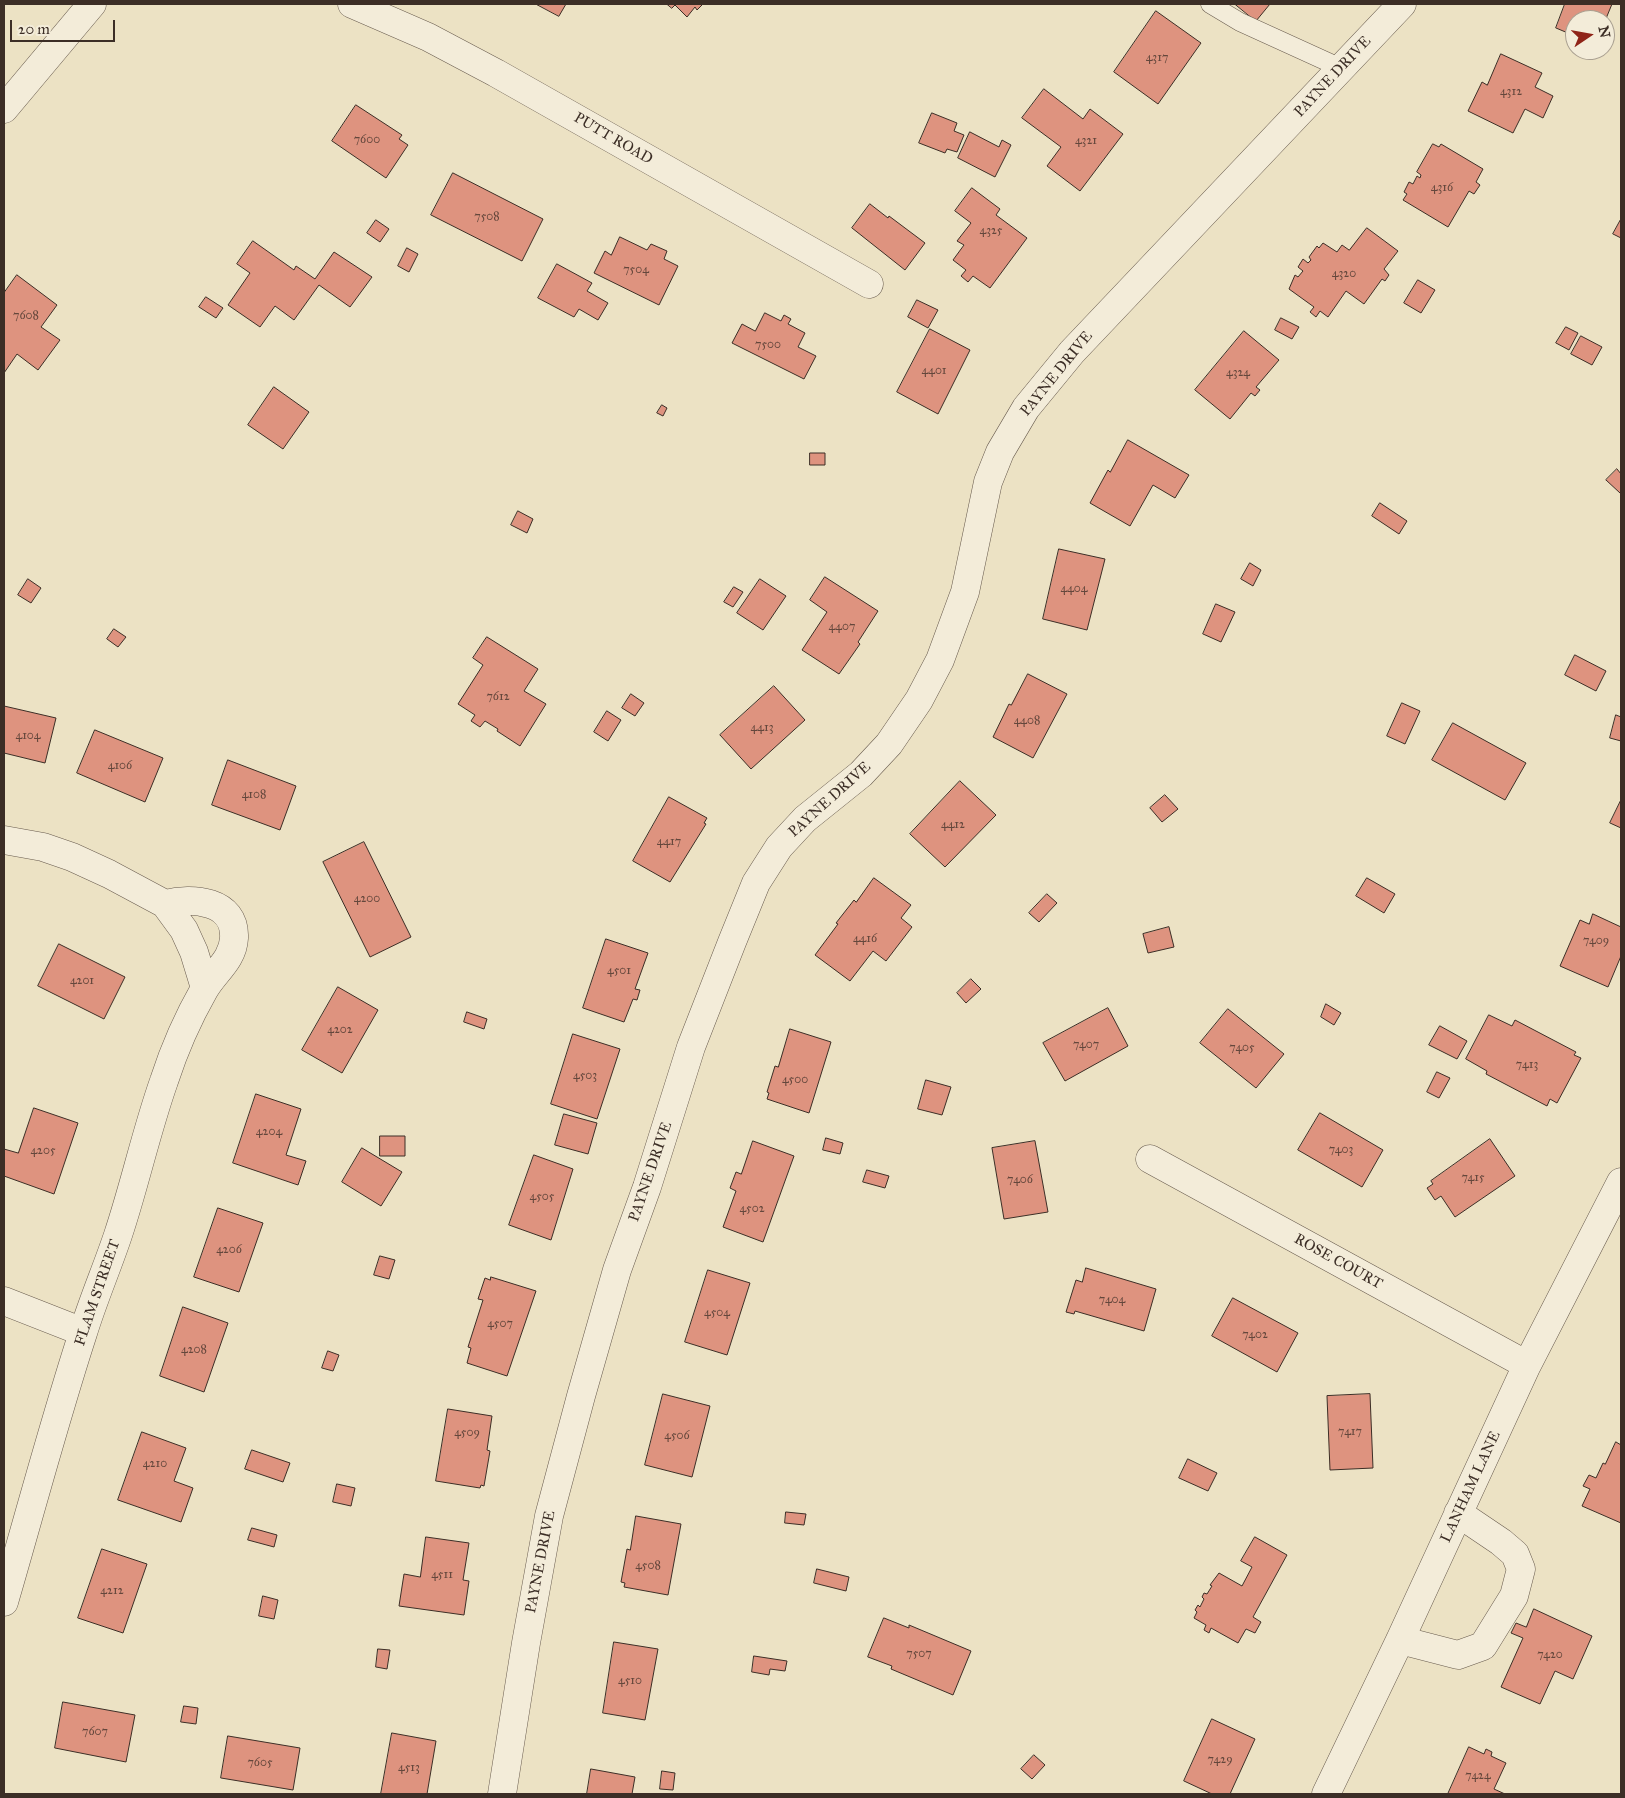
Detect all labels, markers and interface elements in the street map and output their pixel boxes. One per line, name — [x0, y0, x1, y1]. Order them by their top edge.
scale bar — [12, 10, 118, 42]
north arrow — [1565, 10, 1615, 60]
text: 20 m — [18, 20, 50, 38]
text: N — [1595, 24, 1614, 40]
street label: PAYNE DRIVE — [1291, 33, 1375, 121]
house number: 4317 — [1146, 51, 1168, 65]
house number: 4312 — [1500, 85, 1522, 99]
street label: PUTT ROAD — [570, 109, 656, 169]
house number: 7600 — [354, 133, 380, 147]
house number: 4321 — [1075, 134, 1097, 148]
house number: 4316 — [1431, 181, 1453, 195]
house number: 7508 — [474, 210, 500, 224]
house number: 4325 — [980, 224, 1002, 238]
house number: 7504 — [623, 263, 649, 277]
house number: 4320 — [1332, 267, 1356, 281]
house number: 7608 — [13, 309, 39, 323]
street label: PAYNE DRIVE — [1017, 328, 1097, 420]
house number: 7500 — [755, 338, 781, 352]
house number: 4401 — [922, 364, 946, 378]
house number: 4324 — [1226, 366, 1250, 380]
house number: 4404 — [1060, 582, 1088, 596]
house number: 4407 — [829, 620, 855, 634]
house number: 7612 — [486, 690, 510, 704]
house number: 4408 — [1014, 714, 1040, 728]
house number: 4413 — [751, 721, 773, 735]
house number: 4104 — [15, 729, 41, 743]
street label: PAYNE DRIVE — [785, 758, 875, 842]
house number: 4106 — [108, 759, 132, 773]
house number: 4108 — [242, 788, 266, 802]
house number: 4412 — [941, 818, 965, 832]
house number: 4417 — [657, 835, 681, 849]
house number: 4200 — [354, 892, 380, 906]
house number: 4416 — [853, 932, 877, 946]
house number: 7409 — [1583, 934, 1609, 948]
house number: 4501 — [607, 964, 631, 978]
house number: 4201 — [70, 974, 94, 988]
house number: 4202 — [327, 1023, 353, 1037]
house number: 7407 — [1073, 1038, 1099, 1052]
house number: 7405 — [1229, 1041, 1255, 1055]
house number: 7413 — [1516, 1058, 1538, 1072]
house number: 4503 — [573, 1069, 597, 1083]
house number: 4500 — [782, 1073, 808, 1087]
street label: PAYNE DRIVE — [626, 1120, 676, 1224]
house number: 4204 — [256, 1125, 282, 1139]
house number: 7403 — [1329, 1143, 1353, 1157]
house number: 4205 — [30, 1144, 56, 1158]
house number: 7415 — [1461, 1171, 1485, 1185]
house number: 7406 — [1007, 1173, 1033, 1187]
house number: 4505 — [530, 1190, 554, 1204]
house number: 4502 — [739, 1202, 765, 1216]
street label: ROSE COURT — [1291, 1230, 1385, 1294]
street label: FLAM STREET — [71, 1237, 125, 1349]
house number: 4206 — [216, 1243, 242, 1257]
house number: 7404 — [1099, 1293, 1125, 1307]
house number: 4504 — [704, 1306, 730, 1320]
house number: 4507 — [487, 1317, 513, 1331]
house number: 7402 — [1242, 1328, 1268, 1342]
house number: 4208 — [181, 1343, 207, 1357]
house number: 7417 — [1338, 1425, 1362, 1439]
house number: 4509 — [454, 1426, 480, 1440]
street label: LANHAM LANE — [1437, 1428, 1505, 1546]
house number: 4506 — [664, 1429, 690, 1443]
house number: 4210 — [143, 1457, 167, 1471]
street label: PAYNE DRIVE — [522, 1509, 560, 1615]
house number: 4508 — [635, 1559, 661, 1573]
house number: 4511 — [431, 1568, 453, 1582]
house number: 4212 — [100, 1584, 124, 1598]
house number: 7507 — [906, 1647, 932, 1661]
house number: 7420 — [1537, 1648, 1563, 1662]
house number: 4510 — [618, 1674, 642, 1688]
house number: 7607 — [82, 1725, 108, 1739]
house number: 7429 — [1207, 1753, 1233, 1767]
house number: 7605 — [247, 1756, 273, 1770]
house number: 4513 — [398, 1761, 420, 1775]
house number: 7424 — [1465, 1769, 1491, 1783]

